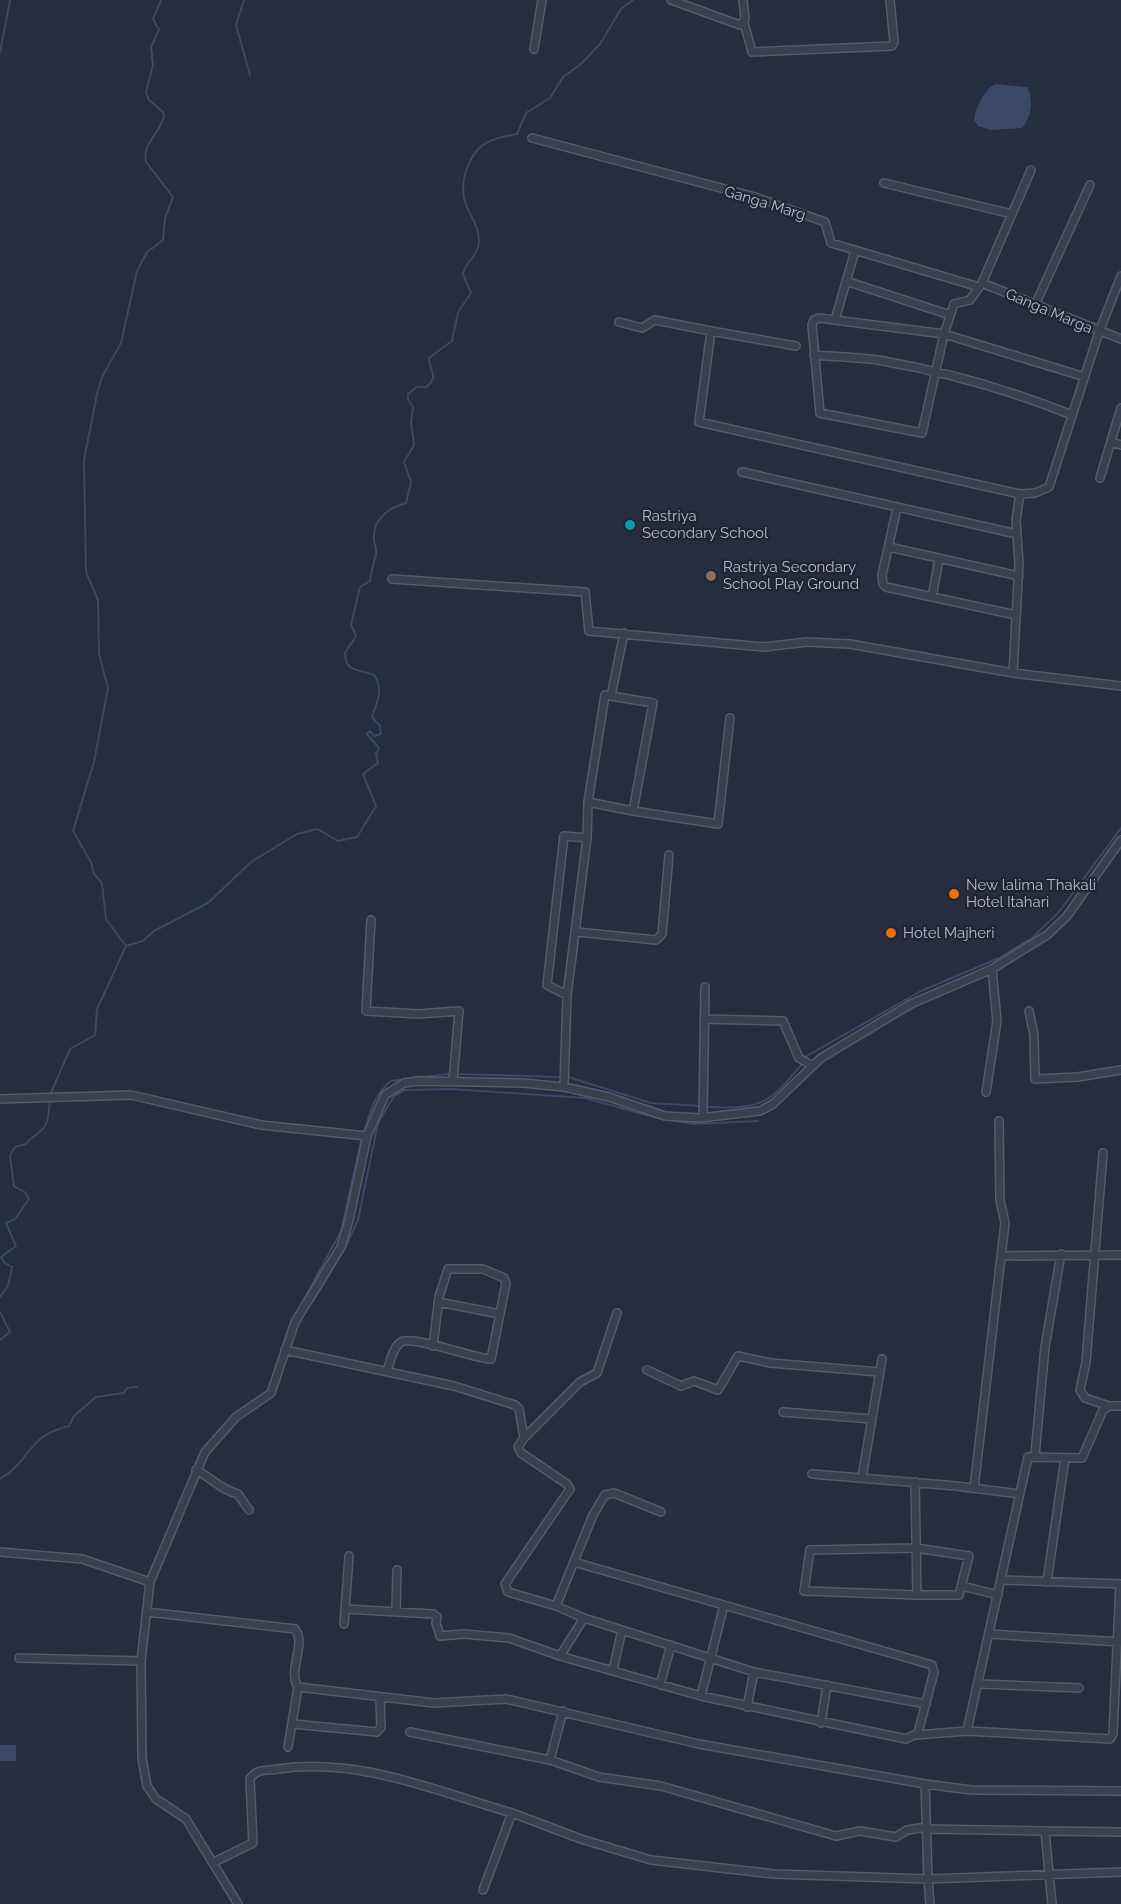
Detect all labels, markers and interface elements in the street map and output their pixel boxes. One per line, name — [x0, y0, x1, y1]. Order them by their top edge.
street label: Ganga Marg — [722, 182, 808, 224]
street label: Ganga Marga — [1003, 285, 1095, 337]
place label: Rastriya Secondary School — [642, 507, 769, 542]
marker: Rastriya Secondary School — [623, 518, 637, 532]
place label: Rastriya Secondary School Play Ground — [723, 558, 859, 593]
marker: Rastriya Secondary School Play Ground — [704, 569, 718, 583]
place label: New lalima Thakali Hotel Itahari — [966, 876, 1096, 911]
marker: New lalima Thakali Hotel Itahari — [947, 887, 961, 901]
place label: Hotel Majheri — [903, 924, 995, 942]
marker: Hotel Majheri — [884, 926, 898, 940]

